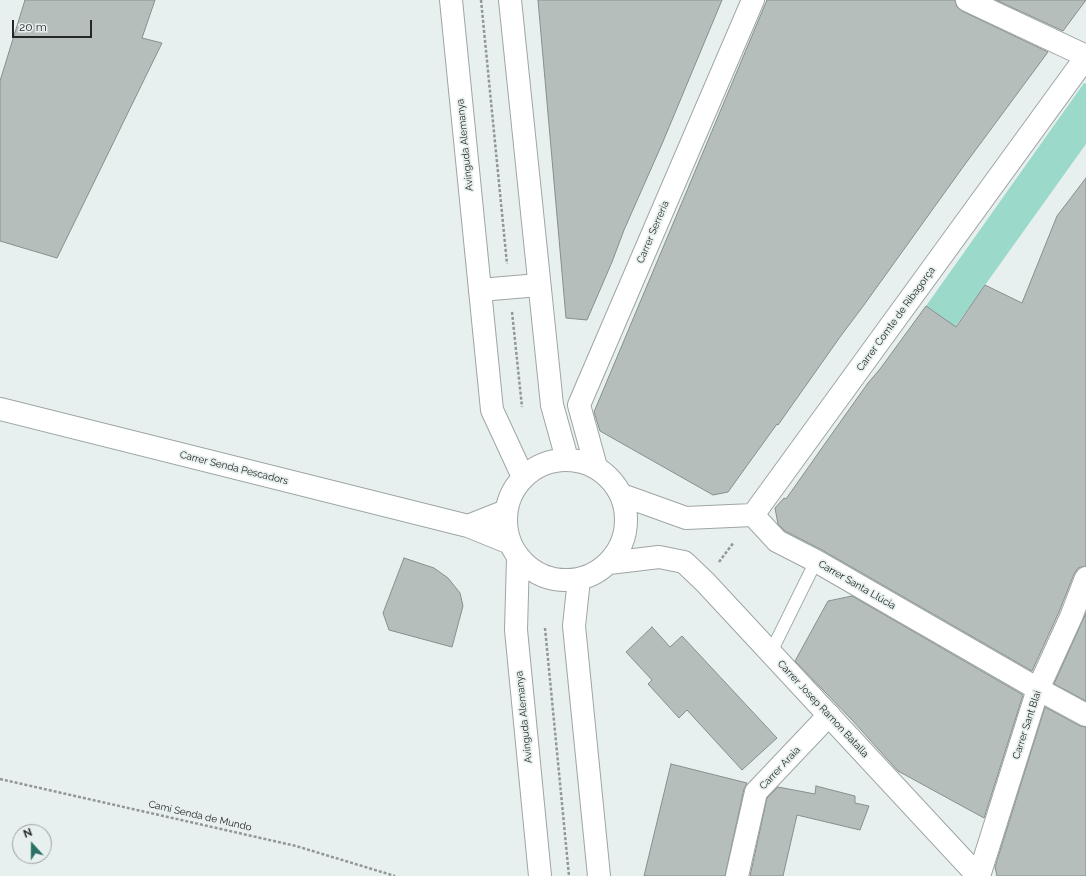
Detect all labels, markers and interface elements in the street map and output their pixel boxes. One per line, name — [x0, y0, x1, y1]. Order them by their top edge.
scale bar — [14, 12, 94, 38]
text: 20 m — [19, 20, 47, 34]
street label: Avinguda Alemanya — [454, 98, 476, 192]
street label: Carrer Serreria — [634, 199, 672, 265]
street label: Carrer Comte de Ribagorça — [854, 264, 938, 374]
street label: Carrer Senda Pescadors — [179, 449, 289, 487]
street label: Carrer Santa Llúcia — [816, 558, 898, 612]
street label: Carrer Josep Ramon Batalla — [775, 658, 871, 760]
street label: Avinguda Alemanya — [513, 670, 535, 764]
street label: Carrer Sant Blai — [1010, 689, 1044, 761]
street label: Carrer Araia — [757, 744, 803, 792]
street label: Camí Senda de Mundo — [147, 798, 253, 834]
north arrow — [12, 824, 52, 864]
text: N — [22, 826, 34, 841]

